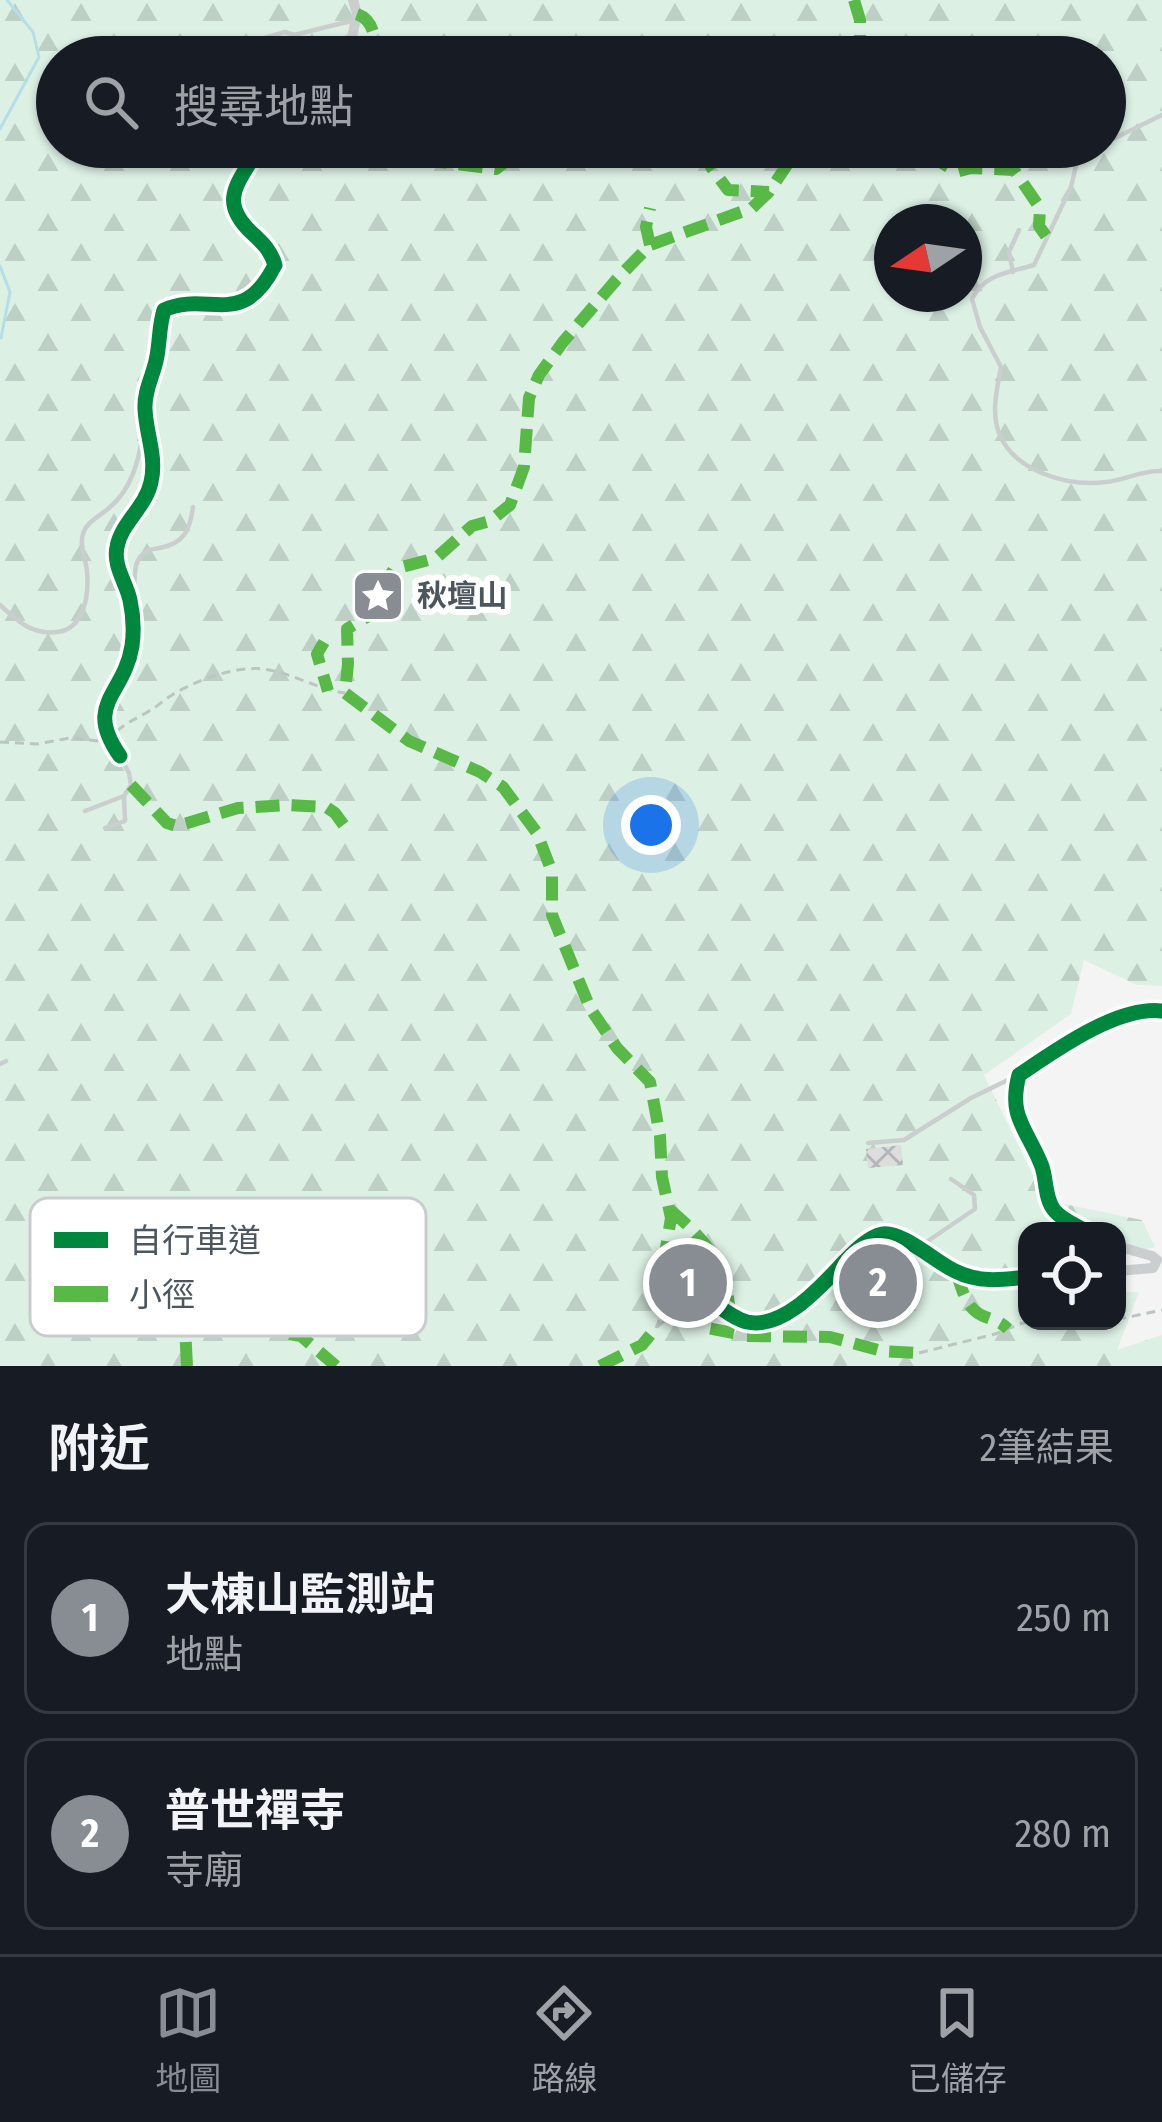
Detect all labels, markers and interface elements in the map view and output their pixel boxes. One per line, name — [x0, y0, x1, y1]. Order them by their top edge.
search box — [36, 36, 1126, 168]
icon: search — [78, 69, 144, 135]
text: 搜尋地點 — [174, 80, 354, 134]
north arrow — [874, 204, 982, 312]
place icon: 秋壇山 — [350, 568, 406, 624]
place label: 秋壇山 — [417, 578, 507, 614]
your location — [621, 795, 681, 855]
legend — [30, 1198, 426, 1336]
text: 自行車道 — [129, 1221, 261, 1261]
map controls — [1018, 1222, 1126, 1330]
button: locate — [1018, 1222, 1126, 1330]
pin: 1 — [649, 1238, 727, 1328]
pin: 2 — [839, 1238, 917, 1328]
text: 小徑 — [129, 1275, 195, 1315]
text: 附近 — [48, 1418, 150, 1480]
text: 2筆結果 — [980, 1425, 1114, 1471]
text: 大棟山監測站 — [165, 1568, 435, 1622]
text: 1 — [82, 1595, 98, 1641]
text: 250 m — [1016, 1595, 1111, 1641]
text: 地點 — [165, 1632, 243, 1678]
text: 普世禪寺 — [165, 1784, 345, 1838]
text: 2 — [81, 1811, 99, 1857]
text: 280 m — [1015, 1811, 1111, 1857]
text: 寺廟 — [165, 1848, 243, 1894]
tab: 地圖 — [155, 1980, 221, 2100]
tab: 路線 — [531, 1980, 597, 2100]
tab: 已儲存 — [908, 1980, 1007, 2100]

